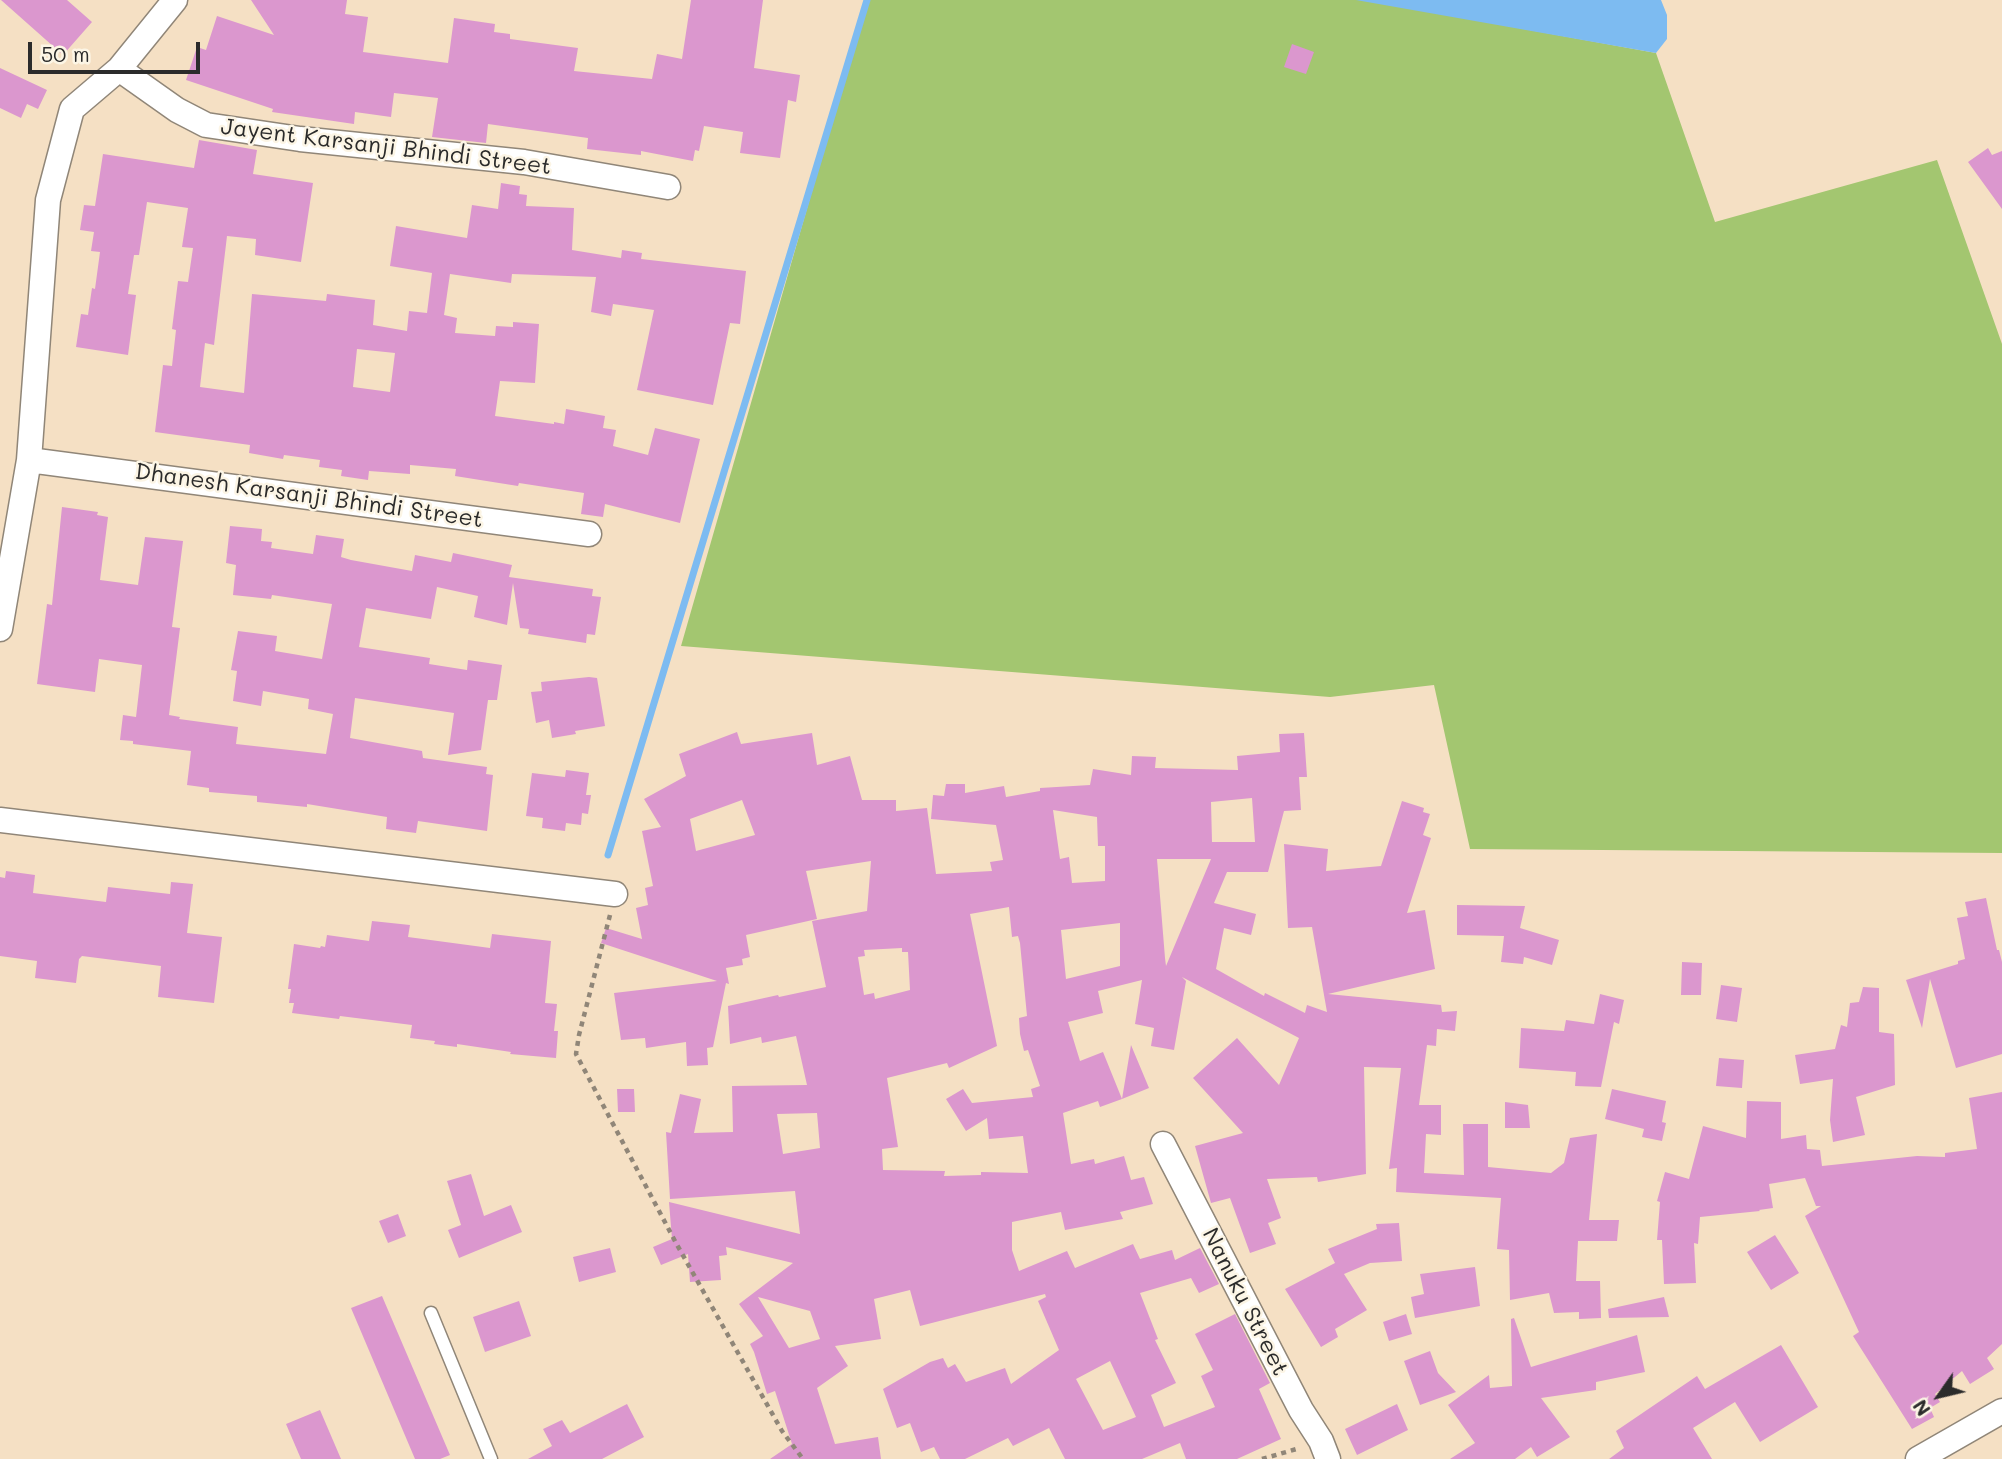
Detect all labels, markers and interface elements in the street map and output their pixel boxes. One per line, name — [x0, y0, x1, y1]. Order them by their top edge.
scale bar — [32, 28, 203, 72]
text: 50 m — [41, 40, 90, 67]
street label: Jayent Karsanji Bhindi Street — [219, 113, 553, 181]
street label: Dhanesh Karsanji Bhindi Street — [133, 458, 485, 534]
street label: Nanuku Street — [1196, 1224, 1294, 1380]
north arrow — [1904, 1361, 1974, 1431]
text: N — [1907, 1395, 1936, 1421]

